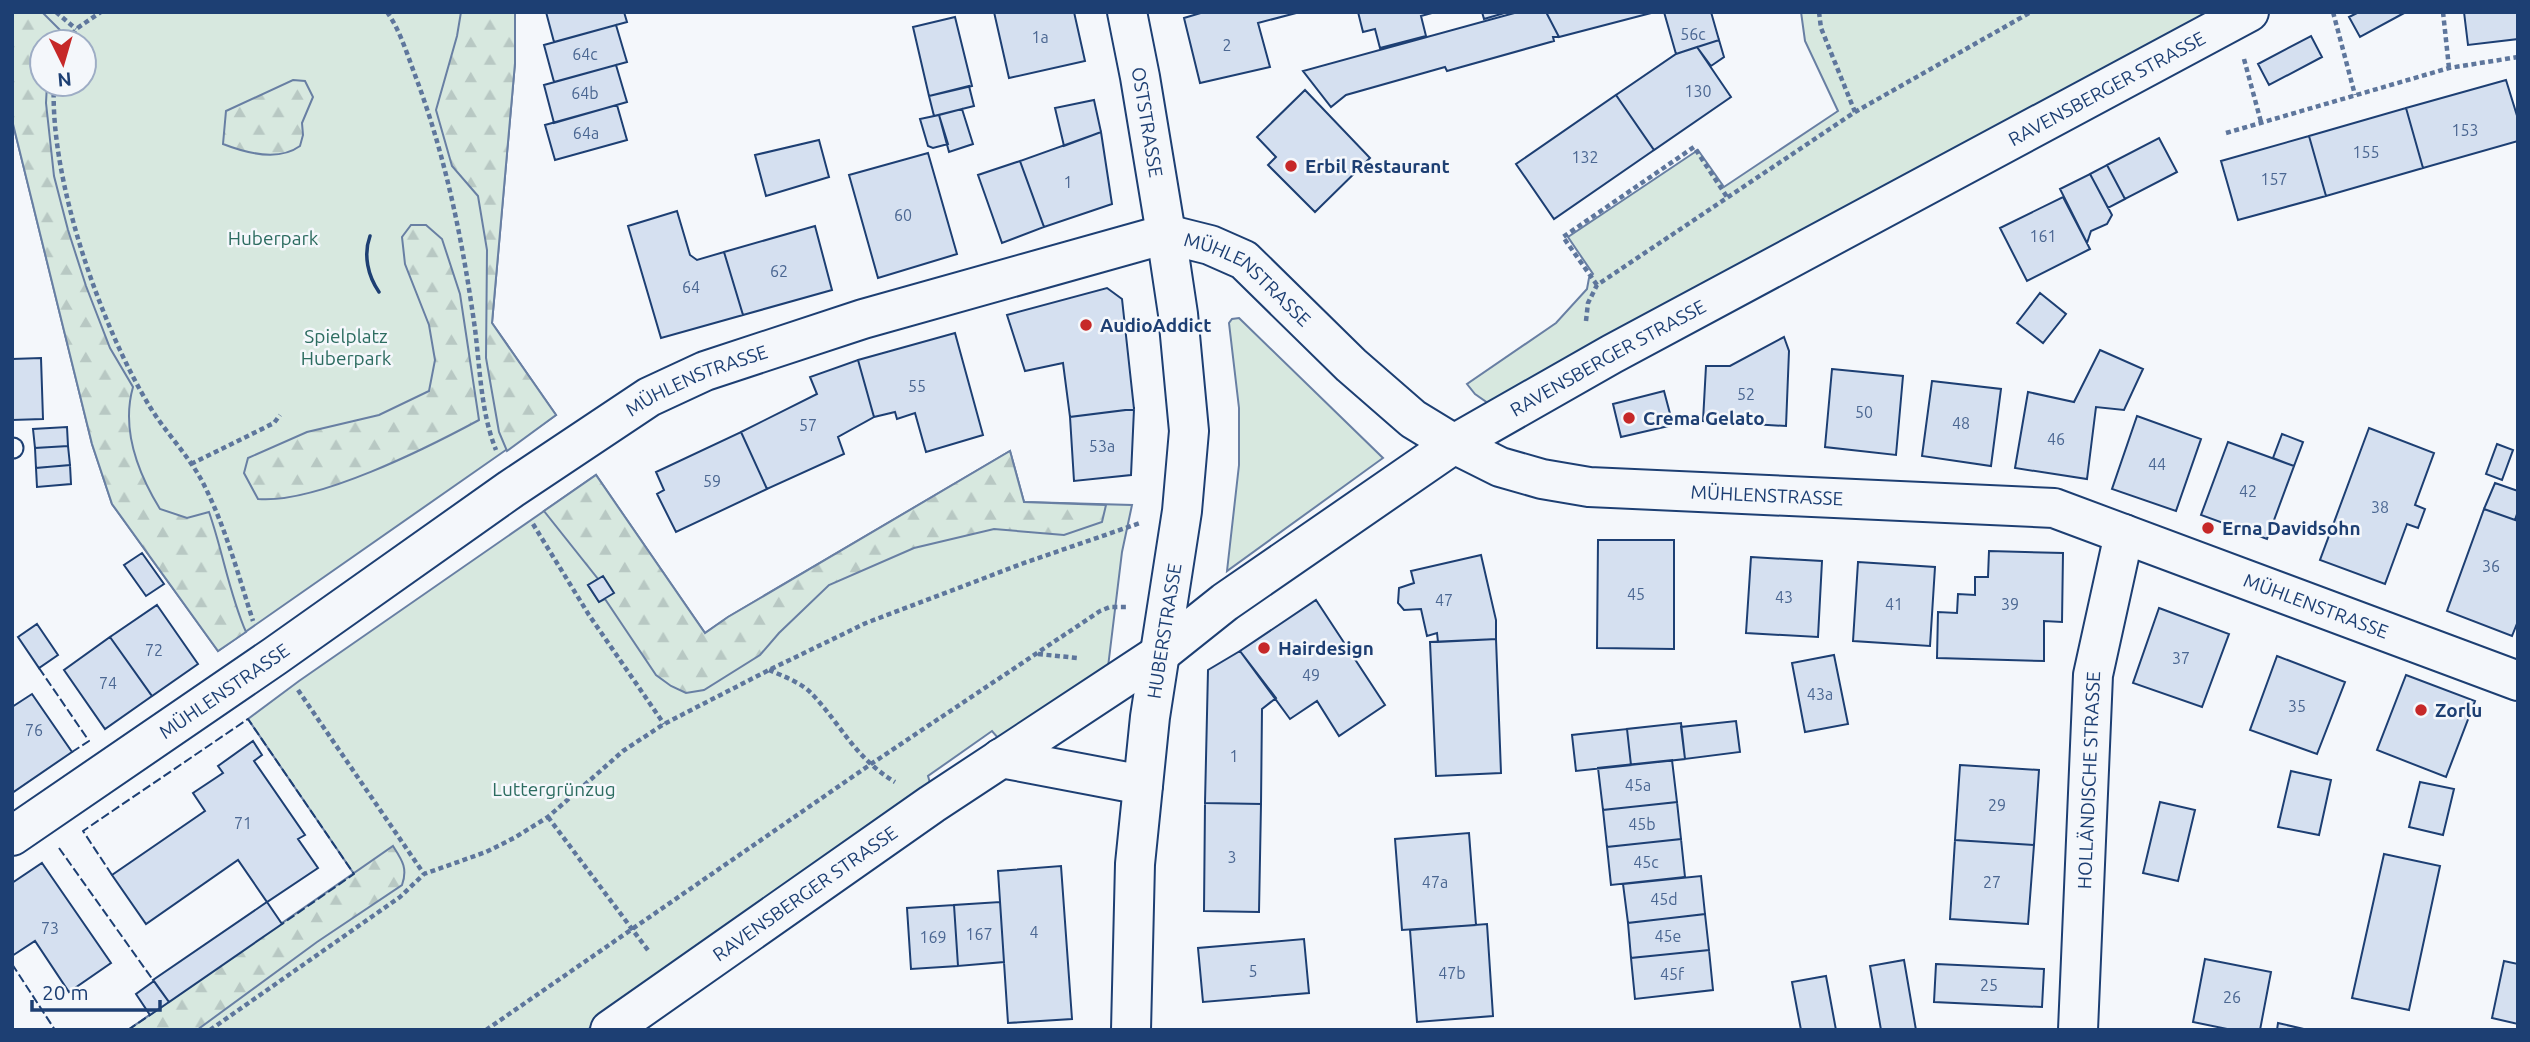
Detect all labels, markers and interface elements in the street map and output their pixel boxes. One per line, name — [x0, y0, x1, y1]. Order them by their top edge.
house number: 56c — [1680, 25, 1706, 43]
street label: RAVENSBERGER STRASSE — [2004, 27, 2209, 150]
north arrow — [28, 28, 98, 98]
house number: 1a — [1031, 28, 1049, 46]
house number: 2 — [1222, 36, 1232, 54]
house number: 64c — [572, 45, 598, 63]
street label: OSTSTRASSE — [1127, 65, 1167, 179]
text: N — [56, 68, 73, 92]
house number: 130 — [1684, 82, 1712, 100]
house number: 64b — [571, 84, 599, 102]
house number: 153 — [2451, 121, 2479, 139]
house number: 64a — [573, 124, 599, 142]
house number: 155 — [2352, 143, 2380, 161]
house number: 132 — [1571, 148, 1599, 166]
place label: Erbil Restaurant — [1305, 155, 1450, 177]
marker: Erbil Restaurant — [1283, 158, 1299, 174]
house number: 157 — [2260, 170, 2288, 188]
house number: 1 — [1063, 173, 1073, 191]
house number: 60 — [894, 206, 912, 224]
park label: Huberpark — [228, 227, 319, 249]
house number: 161 — [2029, 227, 2057, 245]
street label: MÜHLENSTRASSE — [1182, 228, 1316, 331]
house number: 62 — [770, 262, 788, 280]
house number: 64 — [682, 278, 700, 296]
street label: RAVENSBERGER STRASSE — [1506, 295, 1709, 421]
place label: AudioAddict — [1100, 314, 1211, 336]
marker: AudioAddict — [1078, 317, 1094, 333]
park label: Spielplatz Huberpark — [301, 325, 392, 369]
street label: MÜHLENSTRASSE — [621, 340, 770, 421]
house number: 55 — [908, 377, 926, 395]
house number: 52 — [1737, 385, 1755, 403]
house number: 50 — [1855, 403, 1873, 421]
place label: Crema Gelato — [1643, 407, 1765, 429]
marker: Crema Gelato — [1621, 410, 1637, 426]
house number: 48 — [1952, 414, 1970, 432]
house number: 57 — [799, 416, 817, 434]
house number: 46 — [2047, 430, 2065, 448]
house number: 53a — [1089, 437, 1115, 455]
house number: 44 — [2148, 455, 2166, 473]
house number: 59 — [703, 472, 721, 490]
street label: MÜHLENSTRASSE — [1690, 481, 1844, 509]
house number: 42 — [2239, 482, 2257, 500]
house number: 38 — [2371, 498, 2389, 516]
place label: Erna Davidsohn — [2222, 517, 2361, 539]
marker: Erna Davidsohn — [2200, 520, 2216, 536]
house number: 36 — [2482, 557, 2500, 575]
street label: HUBERSTRASSE — [1142, 562, 1186, 700]
street label: MÜHLENSTRASSE — [2241, 569, 2391, 643]
house number: 45 — [1627, 585, 1645, 603]
house number: 43 — [1775, 588, 1793, 606]
house number: 47 — [1435, 591, 1453, 609]
house number: 41 — [1885, 595, 1903, 613]
house number: 39 — [2001, 595, 2019, 613]
place label: Hairdesign — [1278, 637, 1374, 659]
street label: MÜHLENSTRASSE — [155, 639, 293, 743]
marker: Hairdesign — [1256, 640, 1272, 656]
house number: 72 — [145, 641, 163, 659]
house number: 37 — [2172, 649, 2190, 667]
house number: 49 — [1302, 666, 1320, 684]
street label: HOLLÄNDISCHE STRASSE — [2073, 671, 2104, 890]
house number: 74 — [99, 674, 117, 692]
house number: 43a — [1807, 685, 1833, 703]
house number: 35 — [2288, 697, 2306, 715]
place label: Zorlu — [2435, 699, 2482, 721]
marker: Zorlu — [2413, 702, 2429, 718]
house number: 76 — [25, 721, 43, 739]
house number: 1 — [1229, 747, 1239, 765]
house number: 45a — [1625, 776, 1651, 794]
park label: Luttergrünzug — [492, 778, 616, 800]
house number: 29 — [1988, 796, 2006, 814]
house number: 71 — [234, 814, 252, 832]
house number: 45b — [1628, 815, 1656, 833]
street label: RAVENSBERGER STRASSE — [708, 821, 901, 966]
house number: 3 — [1227, 848, 1237, 866]
house number: 45c — [1633, 853, 1659, 871]
house number: 47a — [1422, 873, 1448, 891]
house number: 27 — [1983, 873, 2001, 891]
house number: 45d — [1650, 890, 1678, 908]
house number: 73 — [41, 919, 59, 937]
house number: 4 — [1029, 923, 1039, 941]
house number: 167 — [965, 925, 993, 943]
house number: 45e — [1655, 927, 1681, 945]
house number: 169 — [919, 928, 947, 946]
house number: 5 — [1248, 962, 1258, 980]
house number: 47b — [1438, 964, 1466, 982]
house number: 45f — [1660, 965, 1685, 983]
scale bar — [32, 968, 159, 1012]
house number: 25 — [1980, 976, 1998, 994]
text: 20 m — [42, 980, 89, 1004]
house number: 26 — [2223, 988, 2241, 1006]

